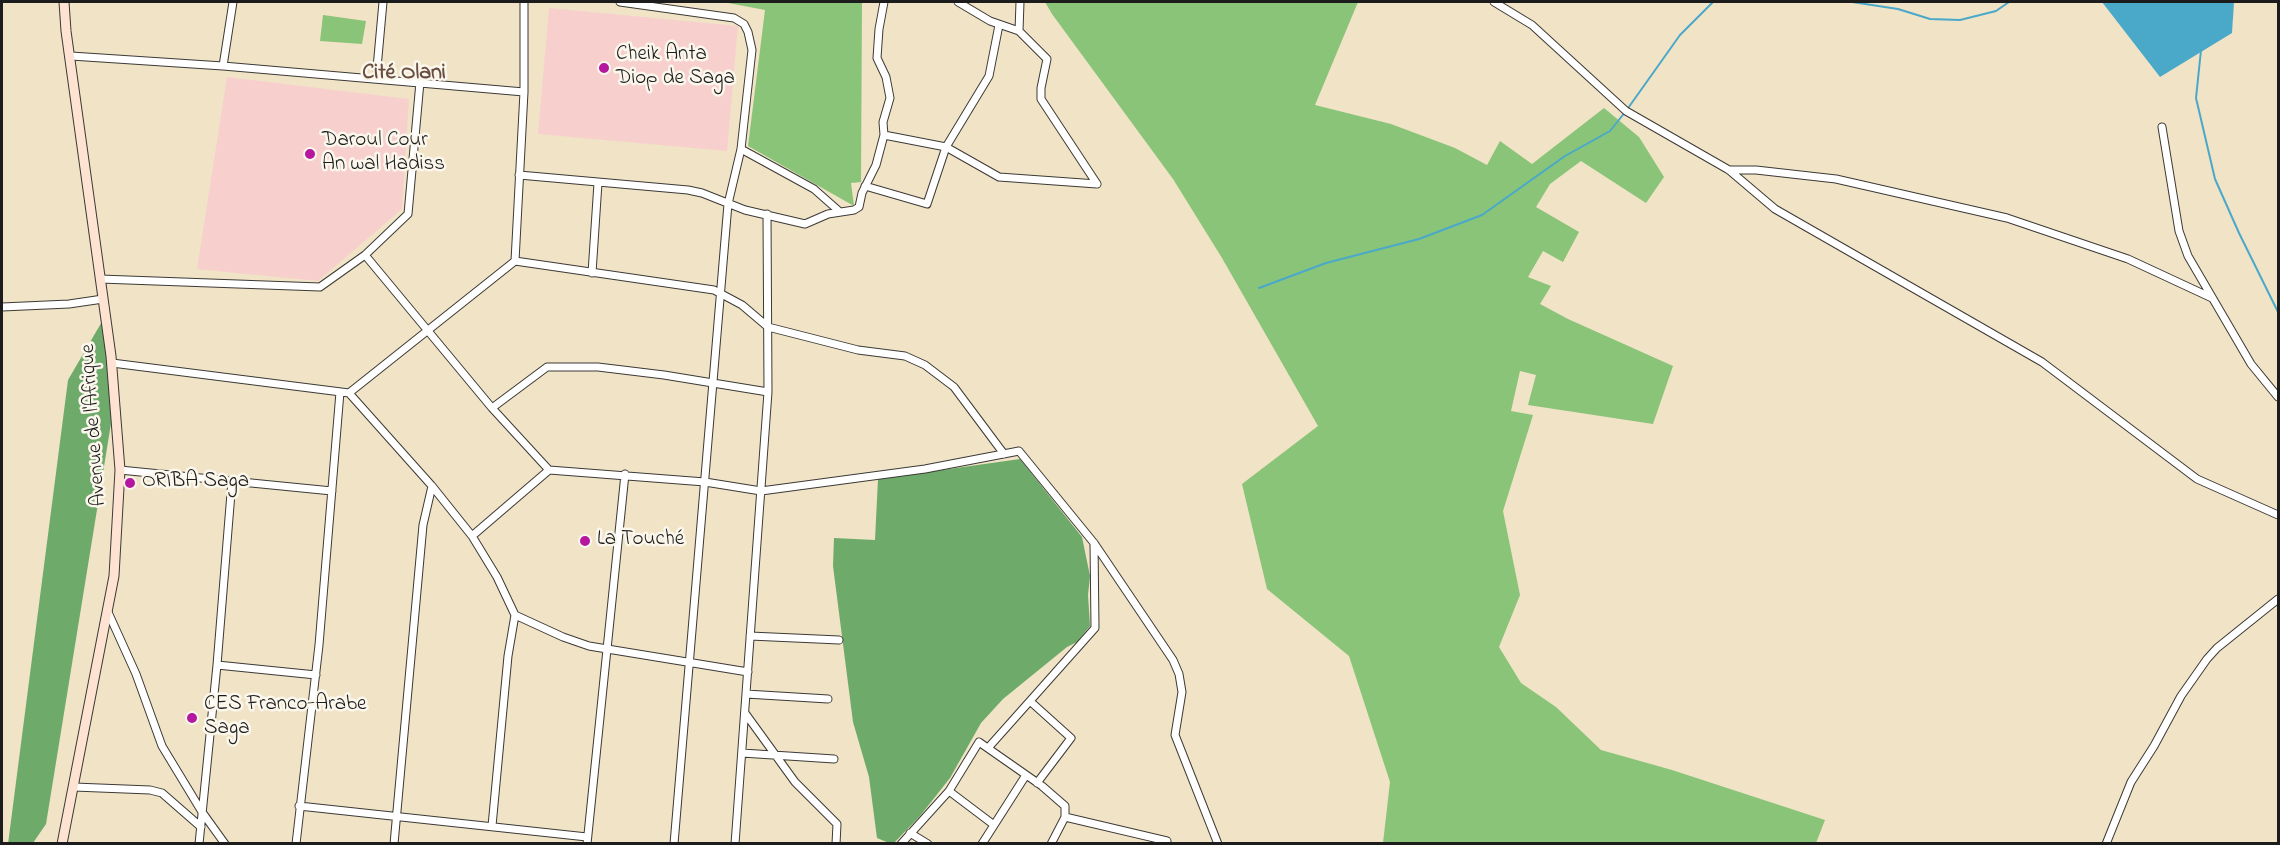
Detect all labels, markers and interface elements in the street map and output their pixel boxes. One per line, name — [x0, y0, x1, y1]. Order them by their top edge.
place label: Cheik Anta Diop de Saga — [616, 43, 735, 93]
district label: Cité Olani — [362, 61, 446, 87]
marker: Cheik Anta Diop de Saga — [597, 61, 611, 75]
place label: Daroul Cour An wal Hadiss — [322, 129, 445, 179]
marker: Daroul Cour An wal Hadiss — [303, 147, 317, 161]
street label: Avenue de l'Afrique — [77, 343, 113, 507]
place label: ORIBA Saga — [142, 470, 249, 496]
marker: ORIBA Saga — [123, 476, 137, 490]
place label: La Touché — [597, 528, 684, 554]
marker: La Touché — [578, 534, 592, 548]
place label: CES Franco-Arabe Saga — [204, 693, 367, 743]
marker: CES Franco-Arabe Saga — [185, 711, 199, 725]

